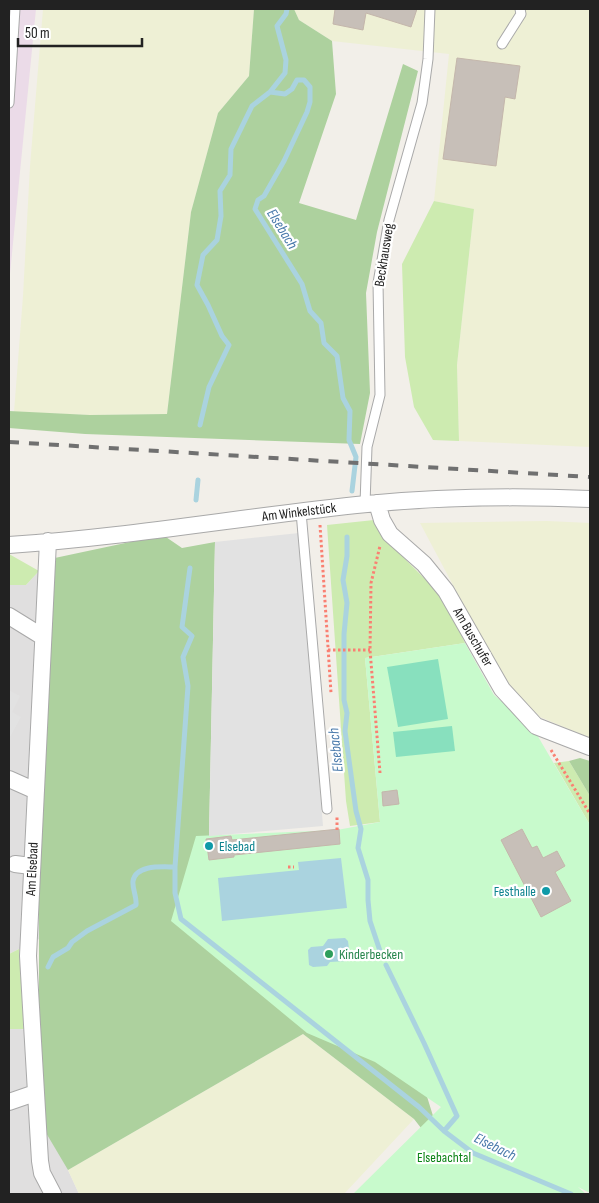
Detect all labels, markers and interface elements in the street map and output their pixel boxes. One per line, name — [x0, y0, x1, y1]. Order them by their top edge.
scale bar — [18, 15, 141, 47]
text: 50 m — [25, 24, 50, 43]
water label: Elsebach — [262, 205, 302, 253]
street label: Beckhausweg — [371, 222, 397, 288]
street label: Am Winkelstück — [260, 499, 338, 525]
street label: Am Buschufer — [449, 604, 497, 670]
water label: Elsebach — [324, 727, 348, 773]
place label: Elsebad — [219, 838, 255, 855]
marker: Elsebad — [203, 840, 215, 852]
street label: Am Elsebad — [22, 842, 42, 897]
place label: Festhalle — [494, 883, 536, 900]
marker: Festhalle — [540, 885, 552, 897]
place label: Kinderbecken — [339, 946, 403, 963]
marker: Kinderbecken — [323, 948, 335, 960]
water label: Elsebach — [471, 1129, 519, 1165]
park label: Elsebachtal — [417, 1149, 471, 1166]

